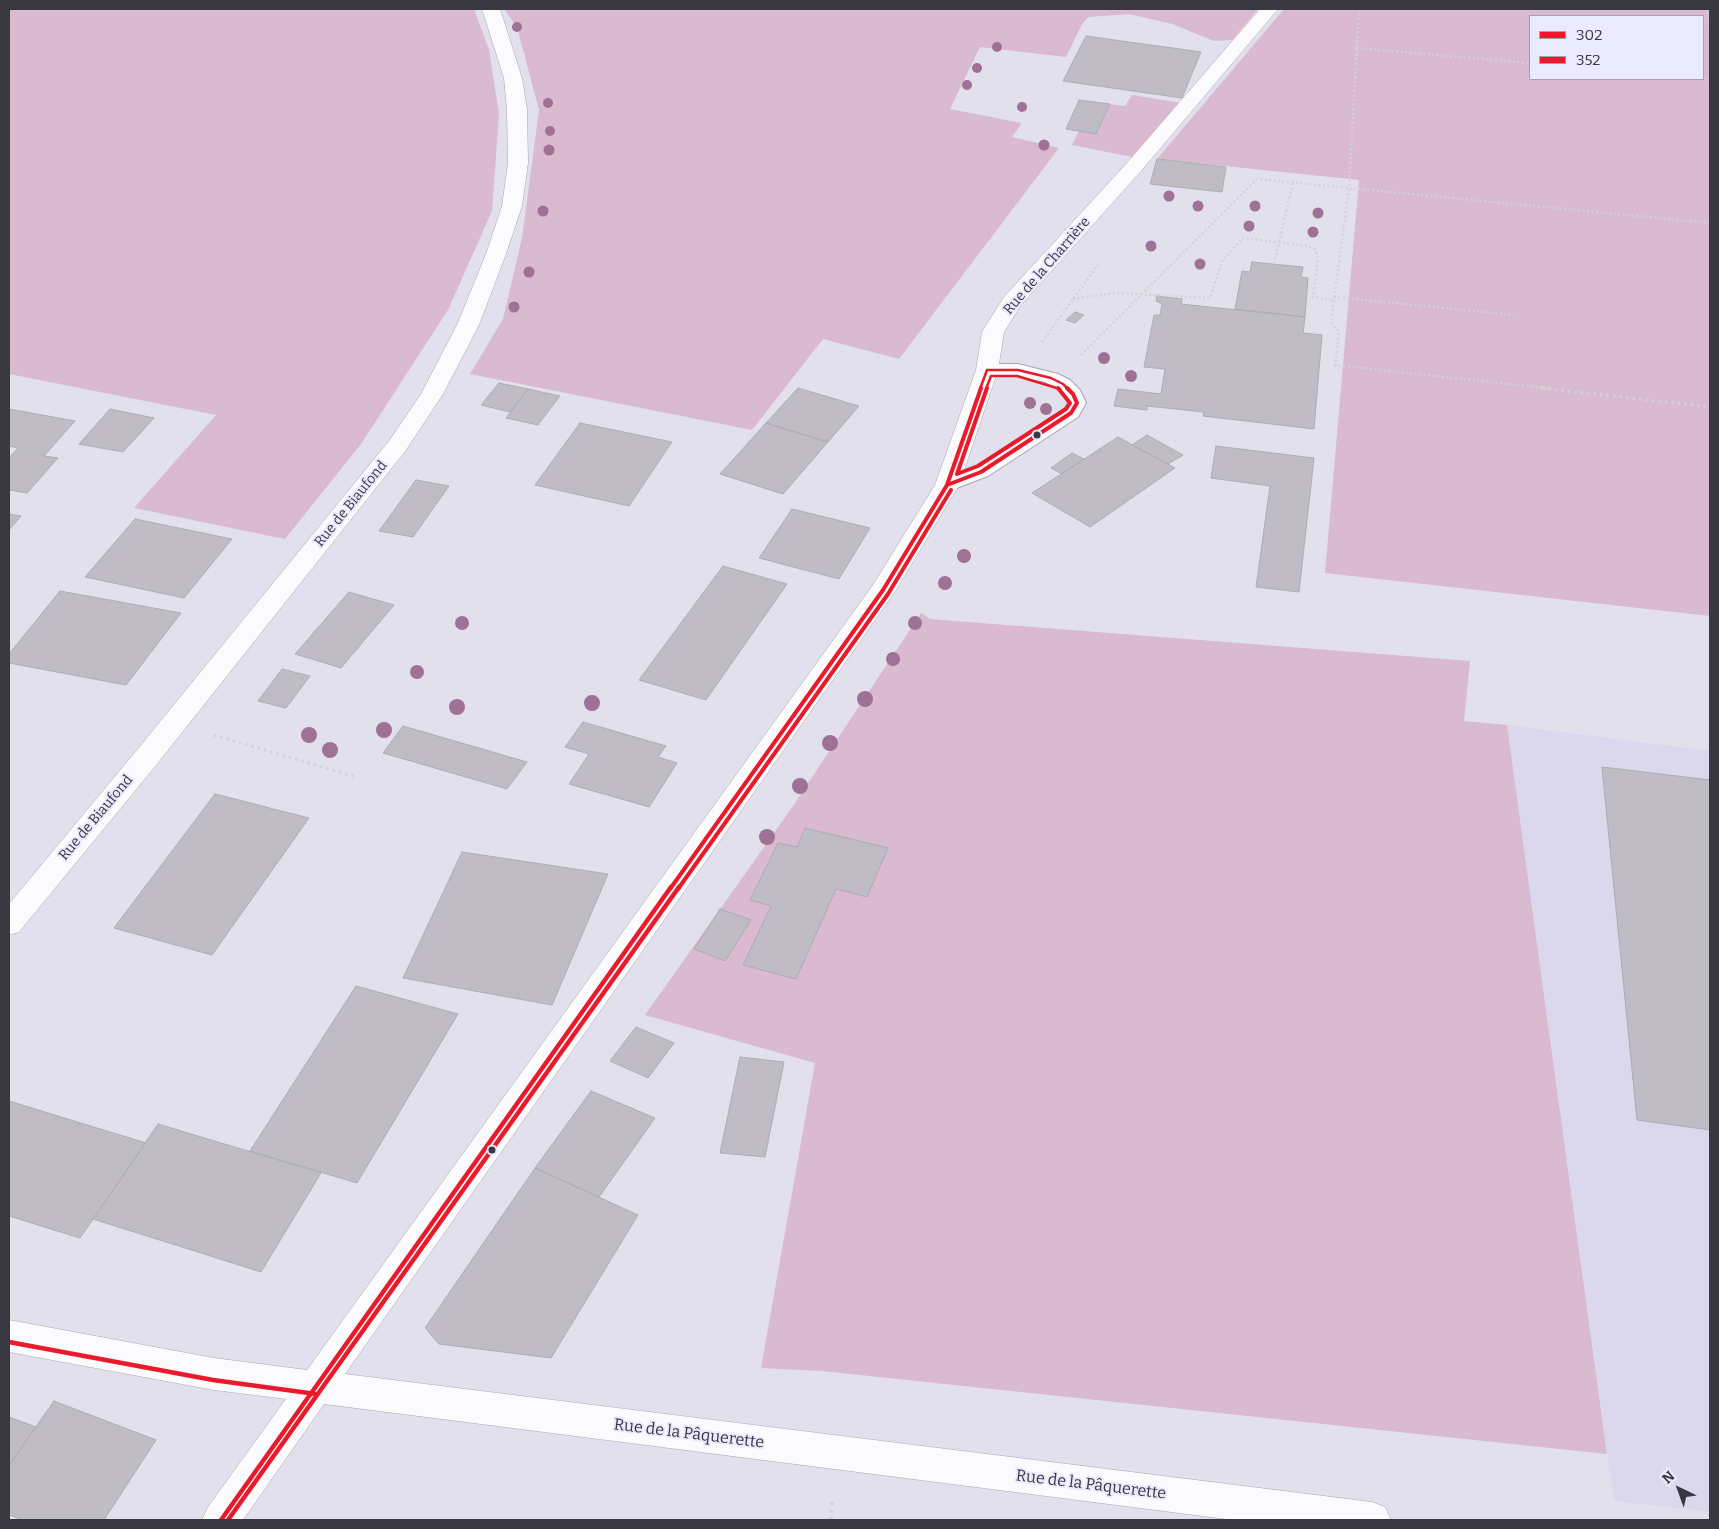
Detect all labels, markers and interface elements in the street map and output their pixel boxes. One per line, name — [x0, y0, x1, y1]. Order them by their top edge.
legend — [1529, 15, 1704, 80]
text: 302 — [1576, 26, 1602, 44]
text: 352 — [1576, 51, 1600, 69]
street label: Rue de la Charrière — [1000, 214, 1094, 318]
unlabelled marker — [1032, 430, 1042, 440]
street label: Rue de Biaufond — [311, 458, 391, 550]
street label: Rue de Biaufond — [56, 772, 136, 864]
unlabelled marker — [487, 1145, 497, 1155]
street label: Rue de la Pâquerette — [613, 1415, 765, 1453]
north arrow — [1654, 1464, 1704, 1514]
street label: Rue de la Pâquerette — [1015, 1466, 1167, 1504]
text: N — [1659, 1468, 1678, 1487]

